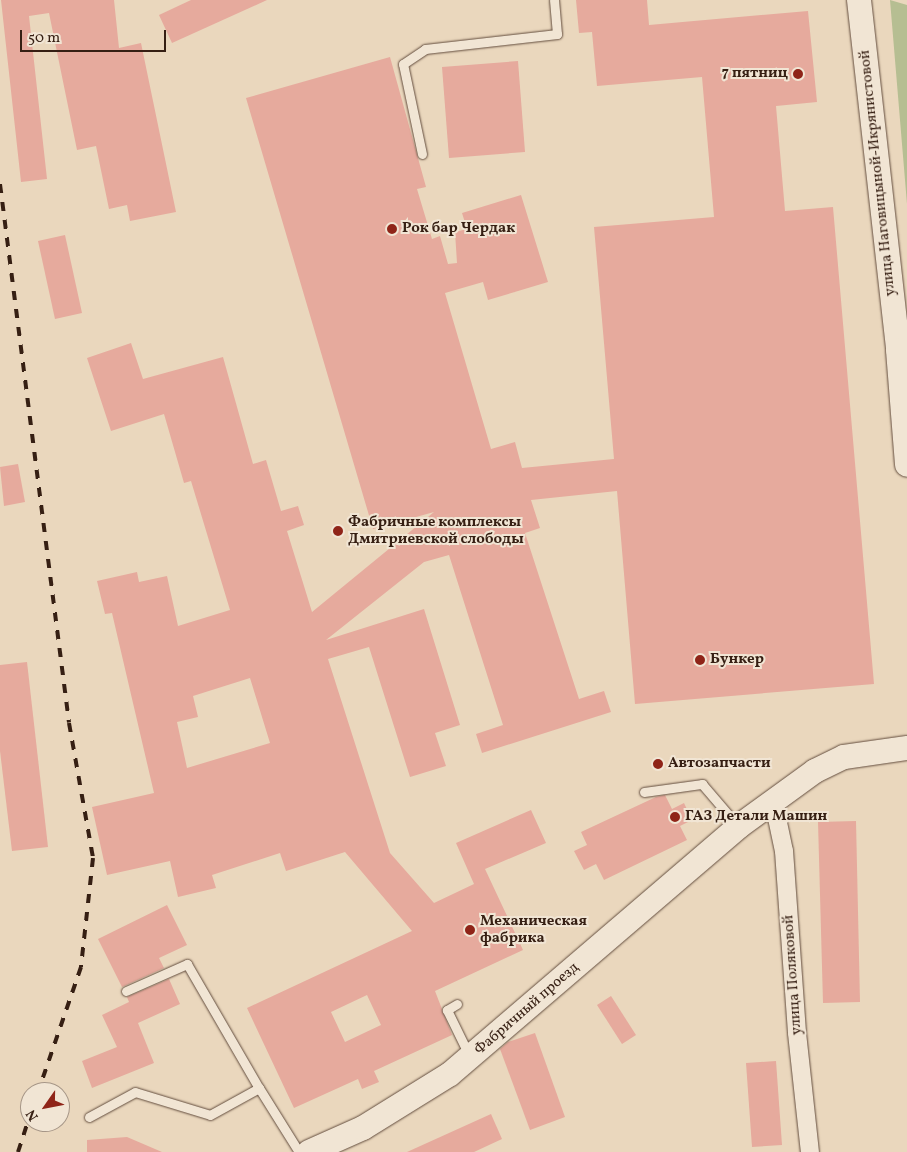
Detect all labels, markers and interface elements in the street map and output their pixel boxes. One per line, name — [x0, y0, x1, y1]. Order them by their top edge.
scale bar — [22, 20, 169, 52]
text: 50 m — [28, 28, 60, 49]
street label: улица Наговицыной-Икрянистовой — [856, 49, 900, 297]
place label: 7 пятниц — [722, 65, 788, 83]
marker: 7 пятниц — [792, 68, 804, 80]
place label: Рок бар Чердак — [402, 220, 515, 238]
marker: Рок бар Чердак — [386, 223, 398, 235]
place label: Фабричные комплексы Дмитриевской слободы — [348, 513, 524, 548]
marker: Фабричные комплексы Дмитриевской слободы — [332, 525, 344, 537]
place label: Бункер — [710, 651, 764, 669]
marker: Бункер — [694, 654, 706, 666]
place label: Автозапчасти — [668, 755, 771, 773]
marker: Автозапчасти — [652, 758, 664, 770]
place label: ГАЗ Детали Машин — [685, 808, 827, 826]
marker: ГАЗ Детали Машин — [669, 811, 681, 823]
place label: Механическая фабрика — [480, 912, 587, 947]
street label: улица Поляковой — [780, 914, 806, 1036]
marker: Механическая фабрика — [464, 924, 476, 936]
street label: Фабричный проезд — [471, 959, 583, 1059]
north arrow — [20, 1082, 70, 1132]
text: N — [22, 1105, 44, 1124]

